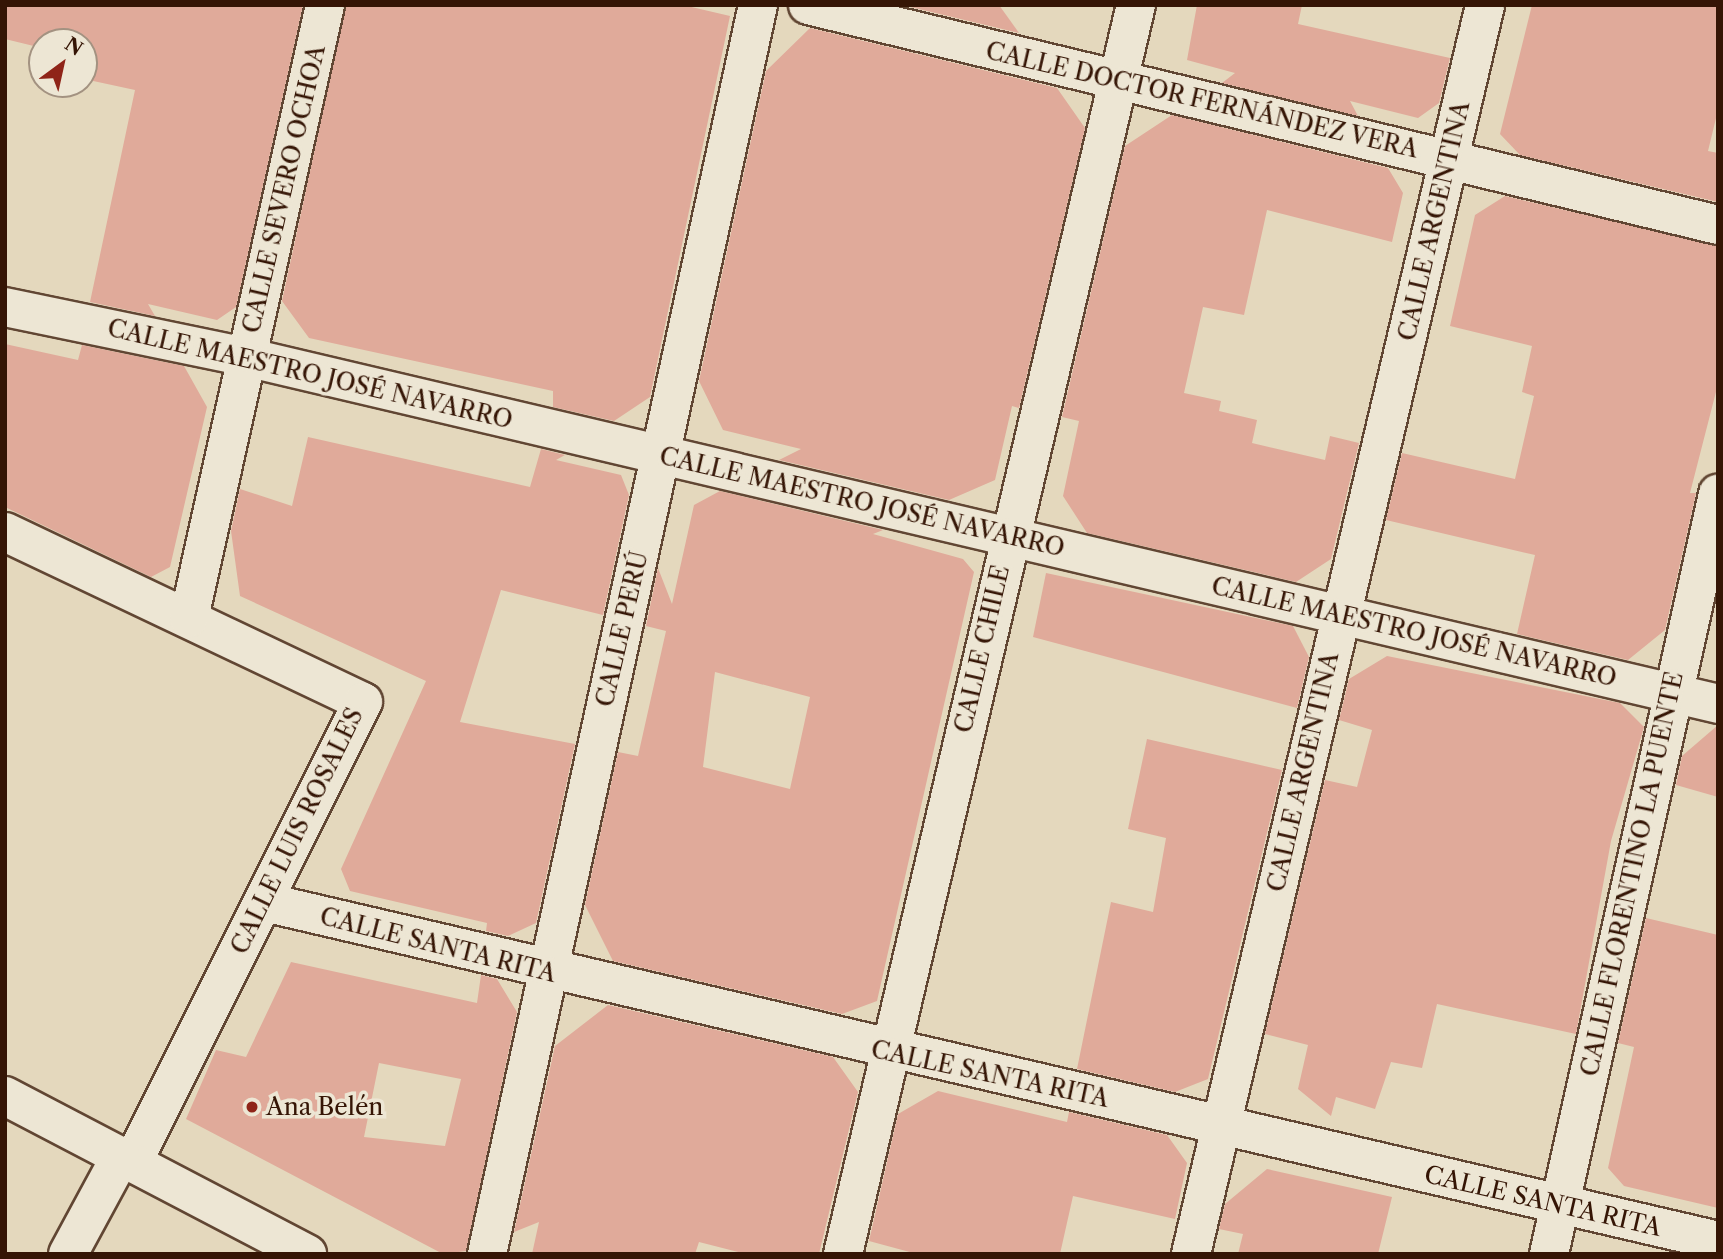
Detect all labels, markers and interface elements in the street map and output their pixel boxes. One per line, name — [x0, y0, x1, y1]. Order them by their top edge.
north arrow — [28, 28, 98, 98]
text: N — [60, 32, 87, 61]
street label: CALLE DOCTOR FERNÁNDEZ VERA — [982, 36, 1422, 164]
street label: CALLE SEVERO OCHOA — [237, 42, 331, 336]
street label: CALLE ARGENTINA — [1392, 98, 1476, 344]
street label: CALLE MAESTRO JOSÉ NAVARRO — [105, 313, 515, 435]
street label: CALLE MAESTRO JOSÉ NAVARRO — [657, 441, 1067, 563]
street label: CALLE PERÚ — [590, 548, 654, 710]
street label: CALLE CHILE — [949, 562, 1015, 736]
street label: CALLE MAESTRO JOSÉ NAVARRO — [1209, 571, 1619, 693]
street label: CALLE ARGENTINA — [1261, 649, 1345, 895]
street label: CALLE FLORENTINO LA PUENTE — [1575, 669, 1689, 1079]
street label: CALLE LUIS ROSALES — [225, 703, 369, 959]
street label: CALLE SANTA RITA — [317, 902, 559, 988]
street label: CALLE SANTA RITA — [868, 1035, 1112, 1113]
place label: Ana Belén — [266, 1093, 384, 1121]
marker: Ana Belén — [244, 1099, 260, 1115]
street label: CALLE SANTA RITA — [1421, 1160, 1665, 1242]

